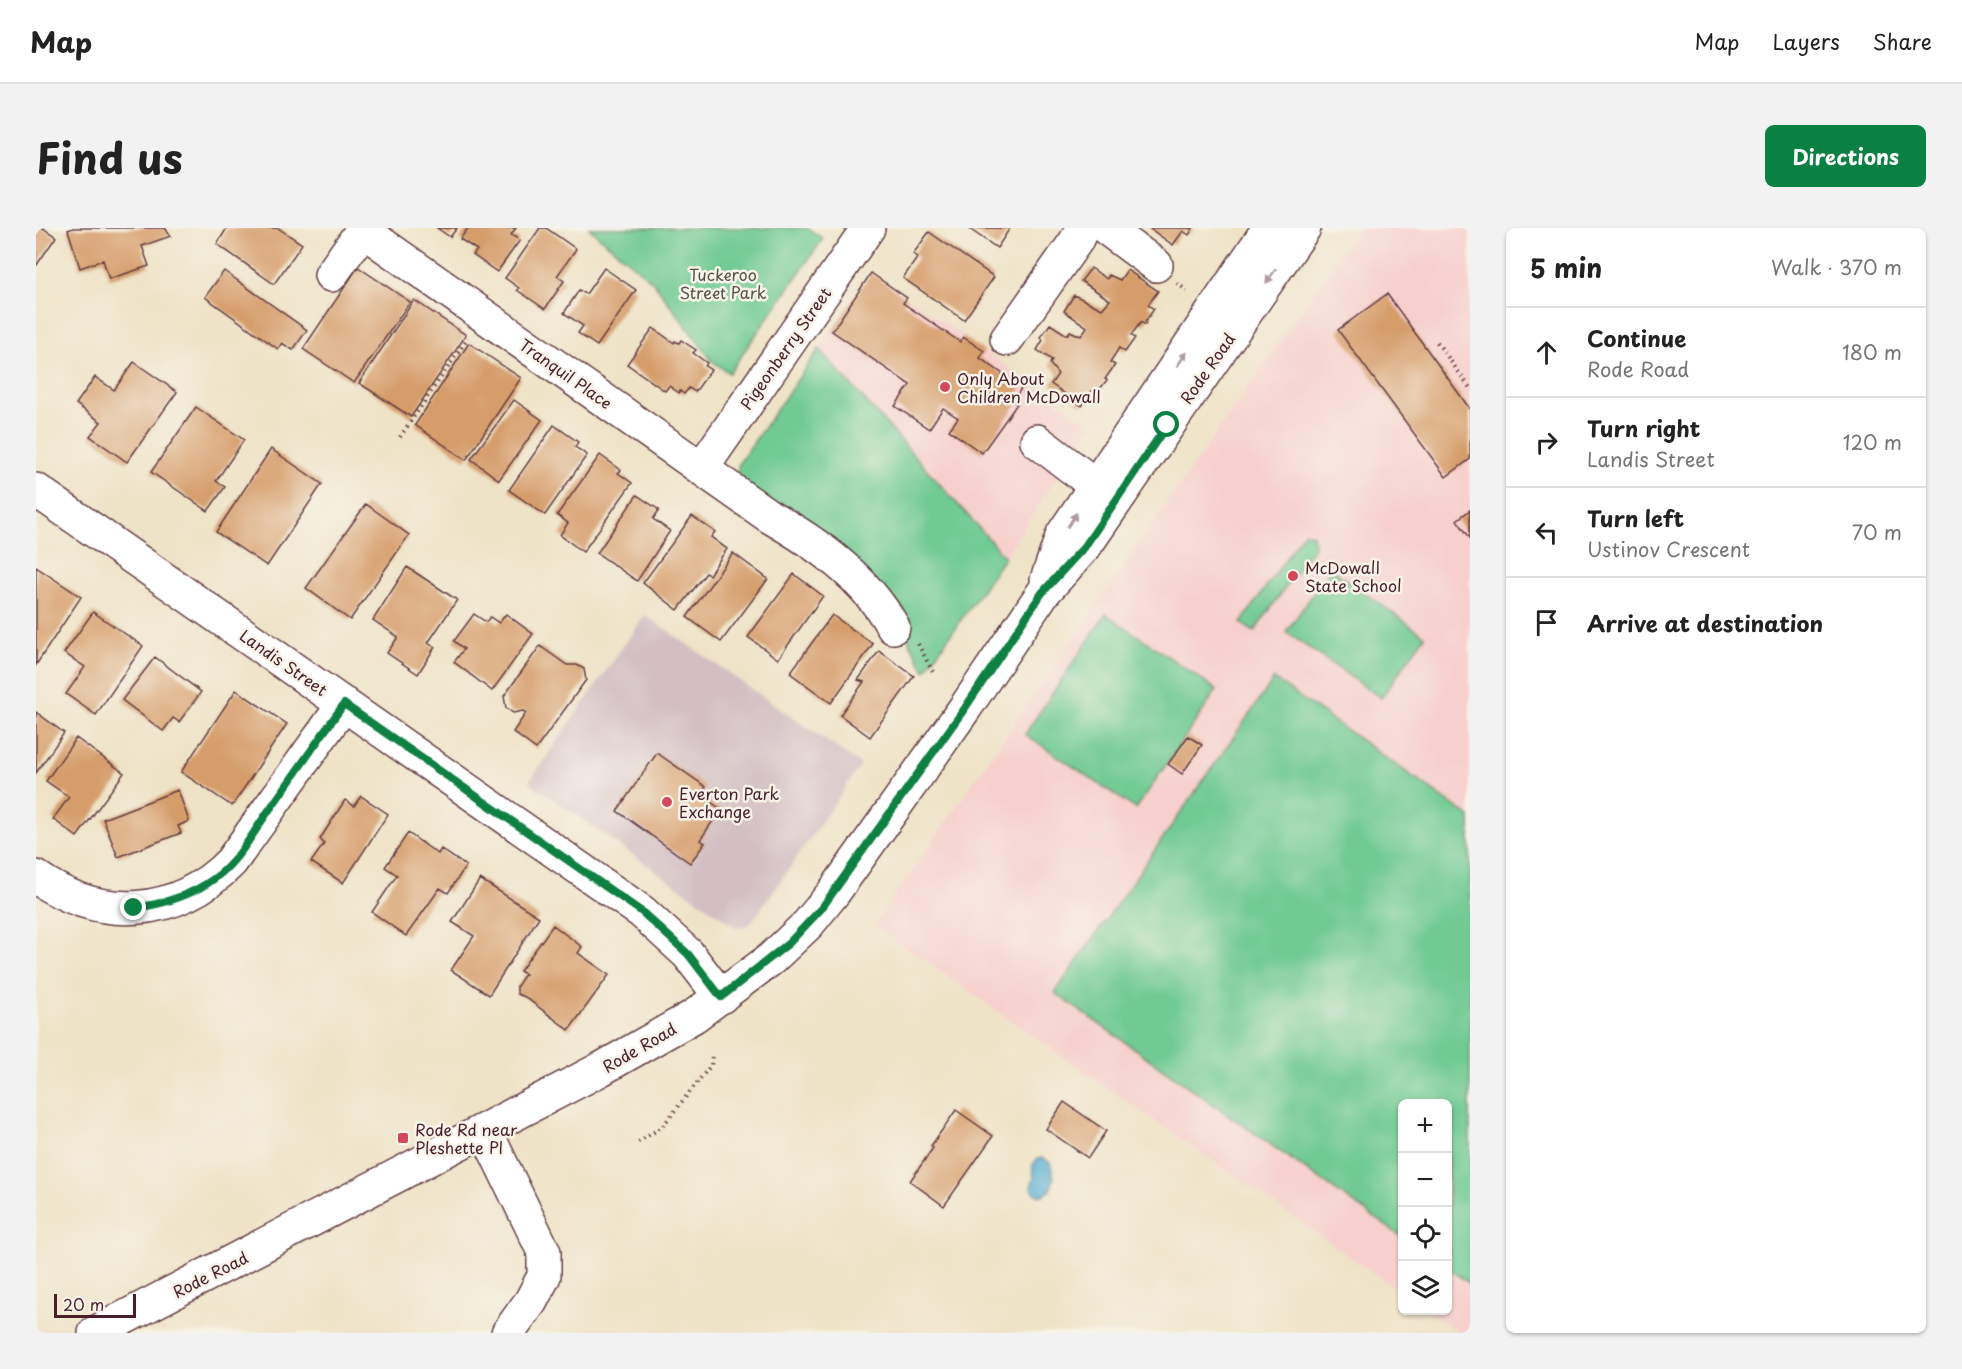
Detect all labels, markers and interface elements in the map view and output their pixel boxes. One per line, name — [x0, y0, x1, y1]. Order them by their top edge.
text: Map — [30, 20, 92, 63]
text: Map — [1695, 25, 1739, 57]
text: Layers — [1772, 25, 1840, 57]
text: Share — [1873, 25, 1932, 57]
text: Find us — [36, 125, 183, 188]
button: Directions — [1765, 125, 1926, 187]
text: 5 min — [1530, 248, 1602, 287]
text: Walk · 370 m — [1771, 252, 1902, 282]
park label: Tuckeroo Street Park — [679, 262, 767, 304]
one-way arrow — [1266, 268, 1277, 284]
street label: Pigeonberry Street — [734, 282, 837, 414]
text: Continue — [1587, 321, 1686, 354]
street label: Rode Road — [1174, 328, 1240, 408]
street label: Tranquil Place — [515, 332, 617, 414]
icon: ahead — [1530, 336, 1563, 369]
text: 180 m — [1842, 337, 1902, 367]
one-way arrow — [1176, 350, 1187, 367]
text: Rode Road — [1587, 354, 1689, 384]
place label: Only About Children McDowall — [957, 366, 1101, 408]
marker: Only About Children McDowall — [938, 380, 952, 394]
route start — [1153, 411, 1179, 437]
text: Turn right — [1587, 411, 1700, 444]
icon: right — [1530, 426, 1563, 459]
text: 120 m — [1843, 427, 1902, 457]
text: Landis Street — [1587, 444, 1715, 474]
text: Turn left — [1587, 501, 1684, 534]
one-way arrow — [1066, 512, 1077, 528]
icon: left — [1530, 516, 1563, 549]
text: 70 m — [1852, 517, 1902, 547]
text: Ustinov Crescent — [1587, 534, 1750, 564]
place label: McDowall State School — [1305, 555, 1402, 597]
marker: McDowall State School — [1286, 569, 1300, 583]
icon: arrive — [1530, 606, 1563, 639]
text: Arrive at destination — [1587, 606, 1823, 639]
street label: Landis Street — [235, 623, 333, 701]
place label: Everton Park Exchange — [679, 781, 780, 823]
marker: Everton Park Exchange — [660, 795, 674, 809]
route end — [120, 894, 146, 920]
street label: Rode Road — [598, 1016, 680, 1078]
map controls — [1398, 1099, 1452, 1315]
button: + — [1398, 1099, 1452, 1153]
place label: Rode Rd near Pleshette Pl — [415, 1117, 518, 1159]
marker: Rode Rd near Pleshette Pl — [396, 1131, 410, 1145]
button: − — [1398, 1153, 1452, 1207]
button: locate — [1398, 1207, 1452, 1261]
street label: Rode Road — [168, 1245, 252, 1303]
button: layers — [1398, 1261, 1452, 1315]
scale bar — [54, 1291, 136, 1318]
text: 20 m — [63, 1292, 104, 1316]

